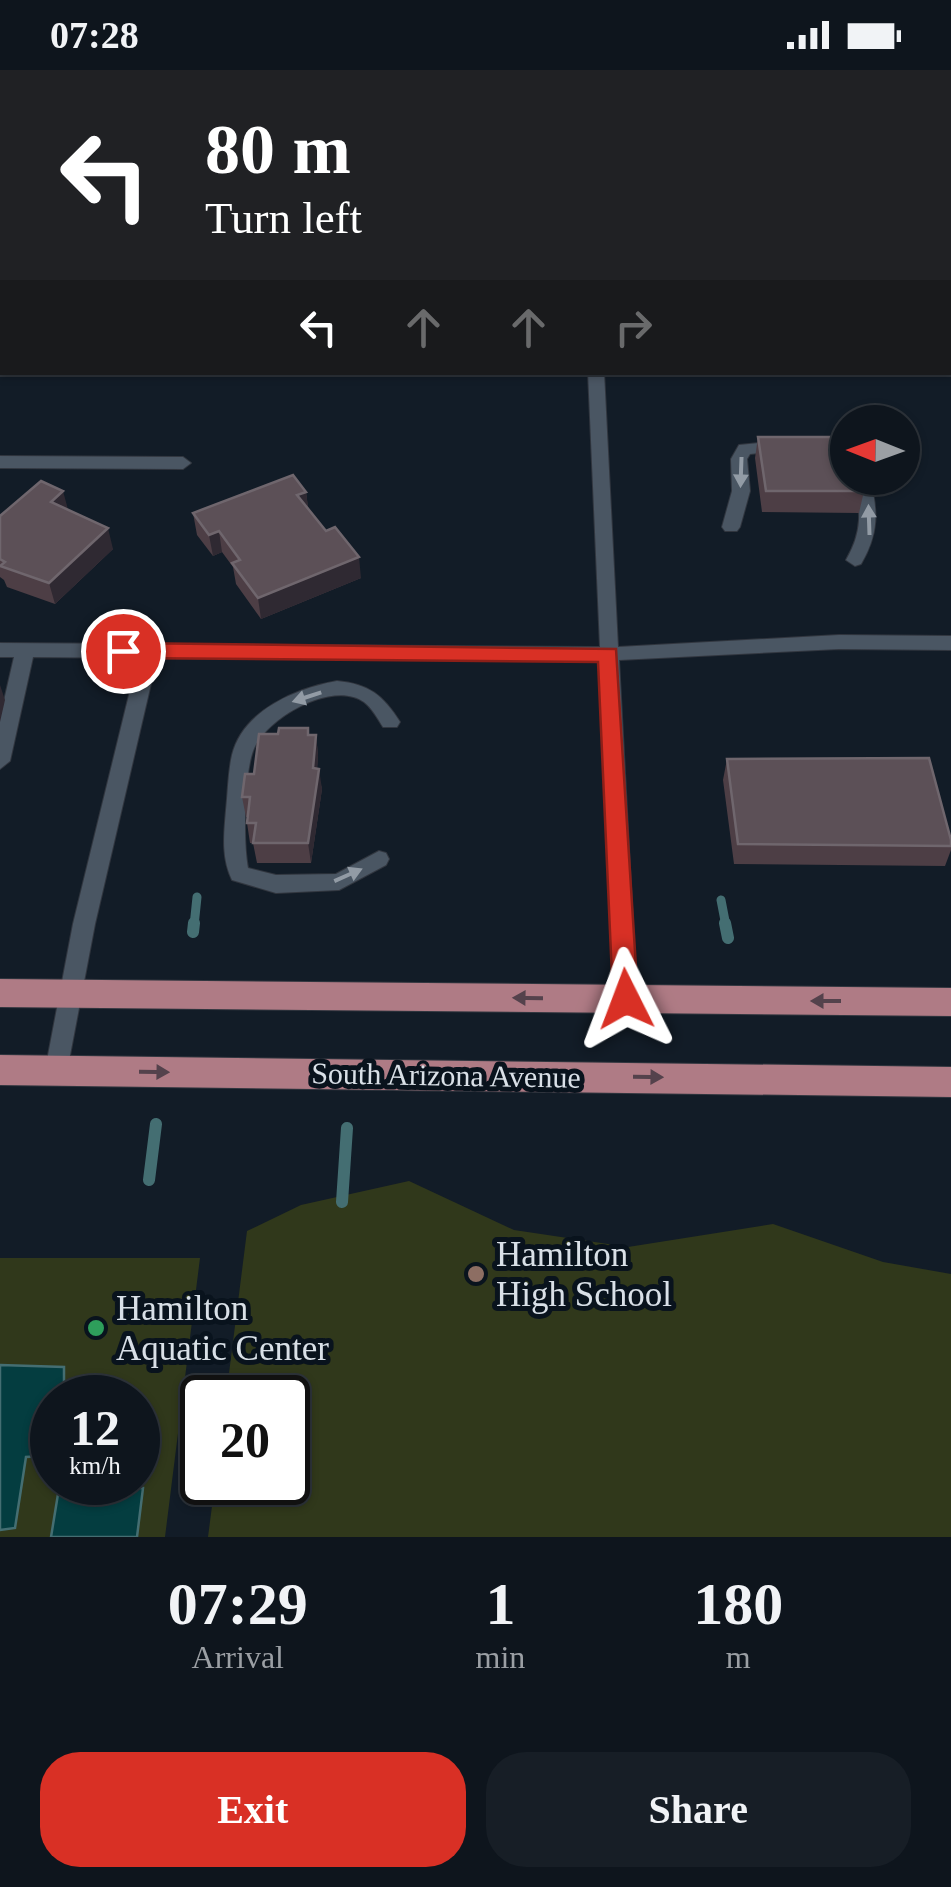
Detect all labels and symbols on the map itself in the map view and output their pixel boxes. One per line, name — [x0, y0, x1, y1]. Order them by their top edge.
north arrow — [830, 405, 920, 495]
one-way arrow — [733, 456, 749, 488]
one-way arrow — [860, 504, 876, 536]
pin — [81, 609, 166, 694]
one-way arrow — [292, 690, 322, 705]
one-way arrow — [333, 867, 362, 883]
position arrow — [574, 947, 678, 1051]
one-way arrow — [512, 990, 544, 1006]
one-way arrow — [810, 993, 842, 1009]
street label: South Arizona Avenue — [311, 1056, 581, 1094]
one-way arrow — [138, 1064, 170, 1080]
one-way arrow — [632, 1070, 664, 1086]
place label: Hamilton High School — [496, 1235, 672, 1314]
marker: Hamilton High School — [465, 1263, 487, 1285]
place label: Hamilton Aquatic Center — [116, 1289, 329, 1368]
marker: Hamilton Aquatic Center — [85, 1317, 107, 1339]
speed limit sign: 20 — [180, 1375, 310, 1505]

